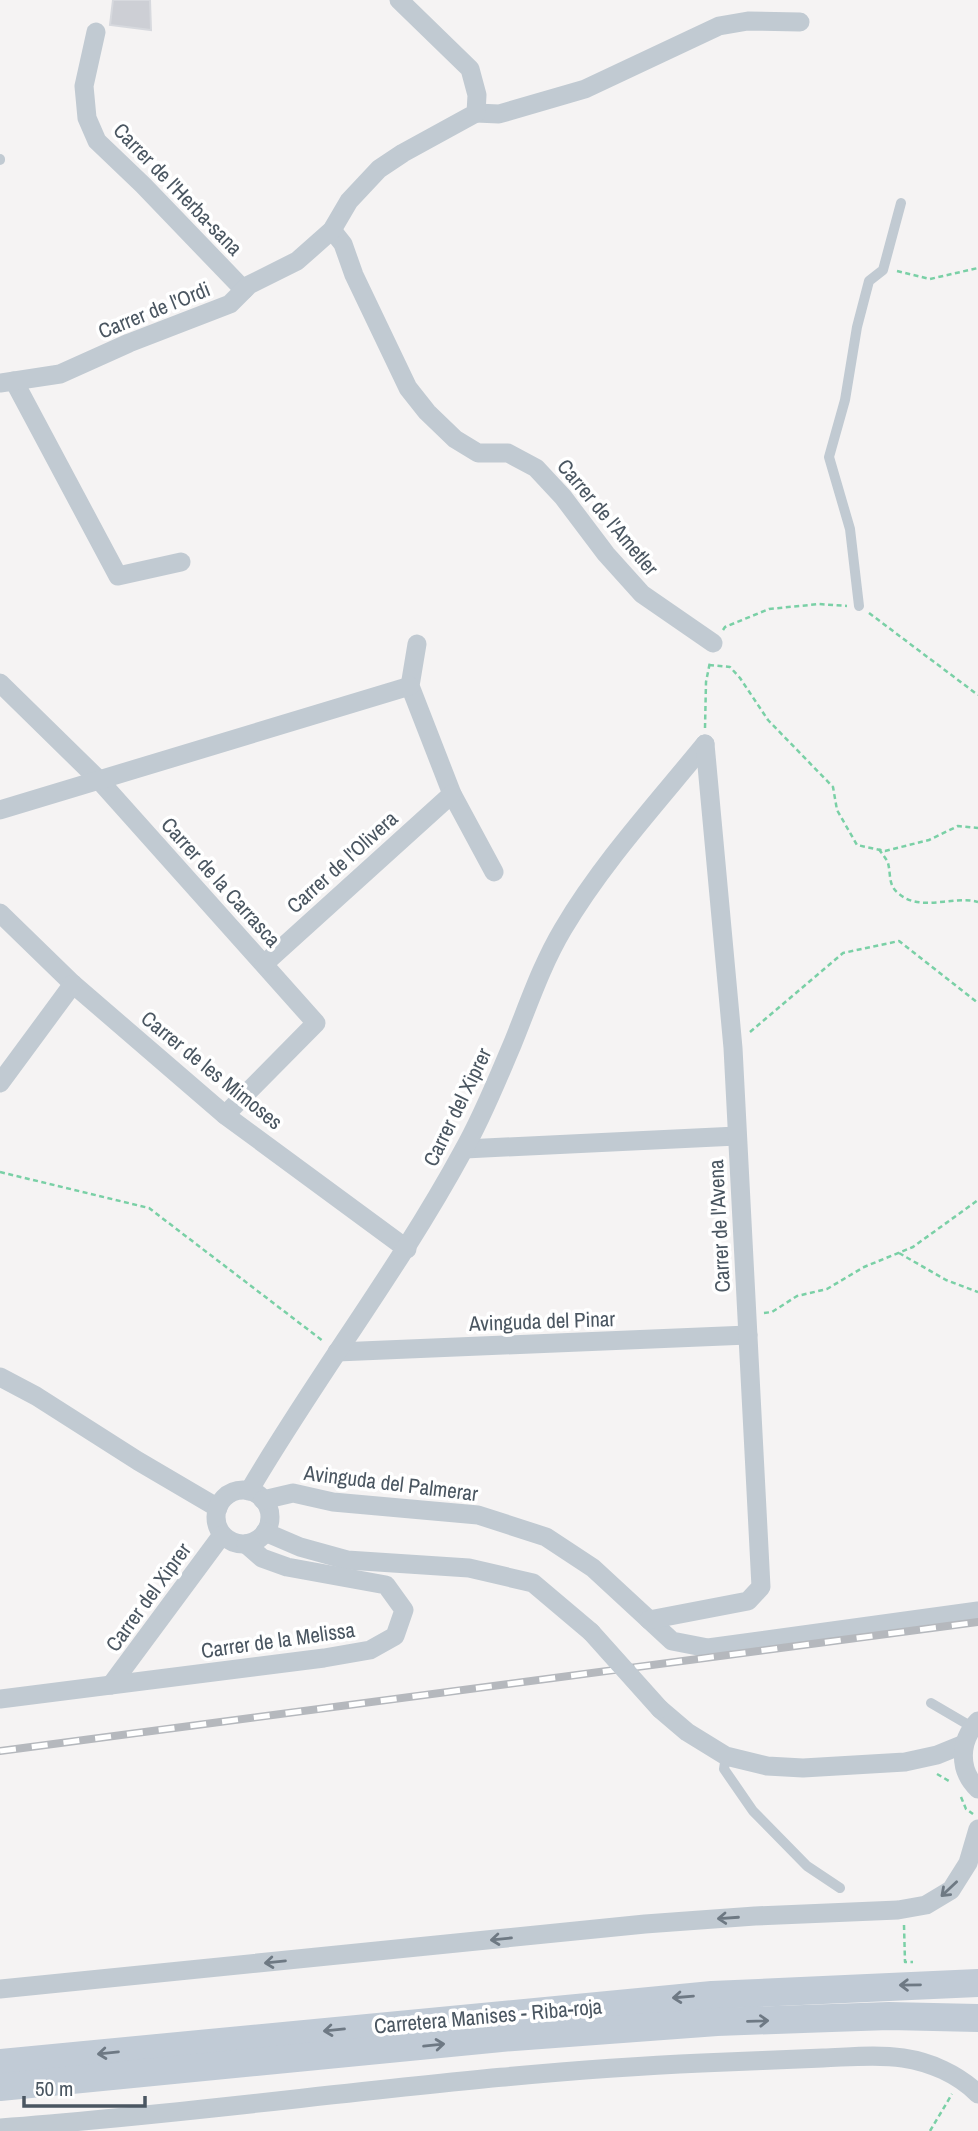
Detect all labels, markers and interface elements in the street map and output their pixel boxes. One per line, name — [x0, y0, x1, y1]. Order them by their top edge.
street label: Carrer de l'Herba-sana — [107, 116, 249, 262]
street label: Carrer de l'Ordi — [94, 274, 214, 346]
street label: Carrer de l'Ametler — [551, 453, 666, 582]
street label: Carrer de l'Olivera — [280, 804, 404, 920]
street label: Carrer de la Carrasca — [155, 811, 287, 954]
street label: Carrer de les Mimoses — [135, 1004, 289, 1136]
street label: Carrer del Xiprer — [416, 1043, 498, 1171]
street label: Carrer de l'Avena — [701, 1158, 737, 1293]
street label: Avinguda del Pinar — [467, 1304, 616, 1338]
street label: Avinguda del Palmerar — [301, 1458, 480, 1508]
street label: Carrer del Xiprer — [99, 1536, 198, 1657]
street label: Carrer de la Melissa — [199, 1615, 357, 1665]
one-way arrow — [940, 1880, 957, 1897]
one-way arrow — [717, 1912, 739, 1925]
one-way arrow — [490, 1933, 513, 1946]
one-way arrow — [264, 1956, 287, 1969]
one-way arrow — [899, 1979, 922, 1992]
one-way arrow — [672, 1991, 694, 2004]
street label: Carretera Manises - Riba-roja — [373, 1992, 604, 2040]
one-way arrow — [747, 2014, 770, 2027]
one-way arrow — [323, 2024, 346, 2037]
one-way arrow — [422, 2038, 445, 2051]
one-way arrow — [97, 2047, 120, 2060]
scale bar — [24, 2064, 145, 2108]
text: 50 m — [35, 2074, 73, 2103]

